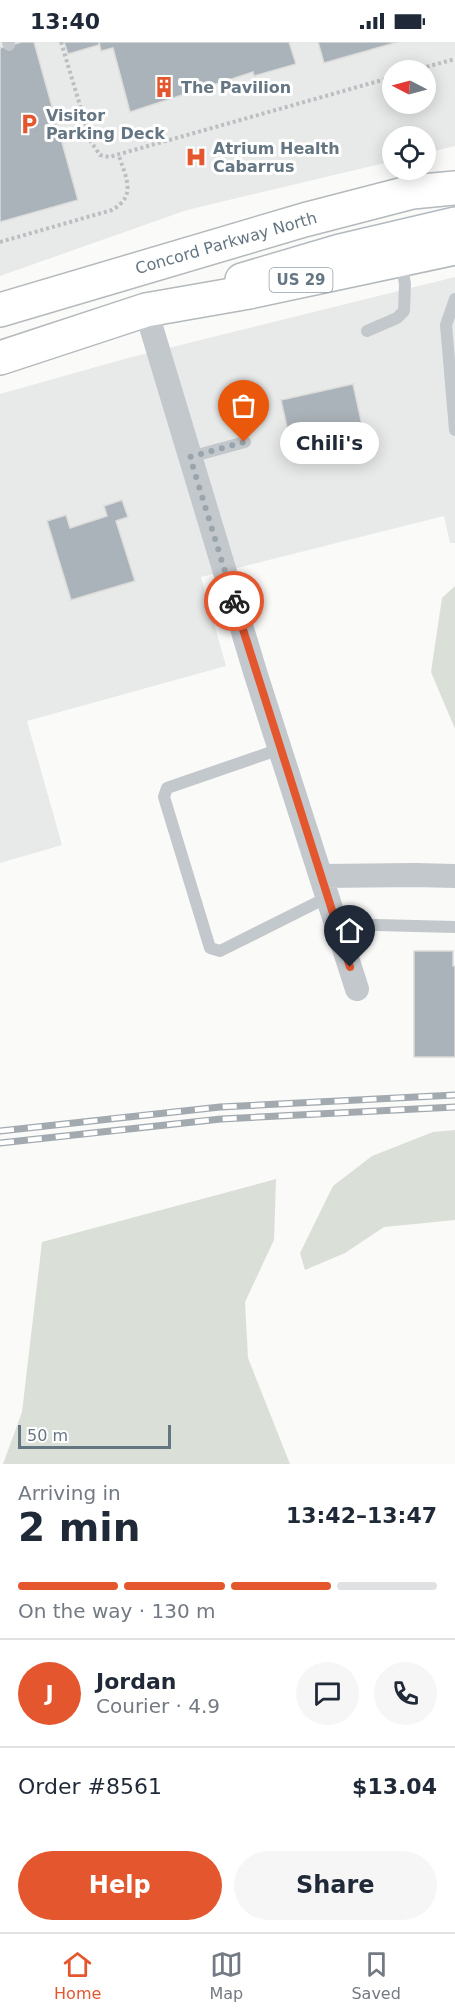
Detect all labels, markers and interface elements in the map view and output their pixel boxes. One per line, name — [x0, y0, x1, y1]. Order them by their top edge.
text: 13:40 — [30, 9, 100, 34]
north arrow — [382, 60, 436, 114]
map controls — [382, 60, 436, 180]
building icon: The Pavilion — [152, 75, 176, 99]
place label: The Pavilion — [181, 78, 291, 97]
place label: Visitor Parking Deck — [46, 106, 165, 143]
parking icon: Visitor Parking Deck — [17, 112, 41, 136]
button: locate — [382, 126, 436, 180]
place label: Atrium Health Cabarrus — [213, 139, 340, 176]
hospital icon: Atrium Health Cabarrus — [184, 145, 208, 169]
street label: Concord Parkway North — [133, 208, 319, 278]
road number: US 29 — [270, 268, 332, 292]
pin — [218, 380, 269, 442]
icon: bag — [227, 389, 260, 422]
callout: Chili's — [280, 421, 379, 463]
text: Chili's — [296, 431, 363, 455]
courier — [204, 571, 264, 631]
icon: bike — [218, 585, 251, 618]
pin — [324, 905, 375, 967]
icon: home — [333, 914, 366, 947]
scale bar — [18, 1422, 171, 1450]
text: 50 m — [27, 1426, 68, 1445]
text: Arriving in — [18, 1481, 121, 1505]
text: 13:42–13:47 — [286, 1503, 437, 1528]
text: 2 min — [18, 1505, 140, 1550]
text: On the way · 130 m — [18, 1599, 216, 1623]
button: chat — [296, 1662, 359, 1725]
button: phone — [374, 1662, 437, 1725]
text: Jordan — [96, 1669, 176, 1694]
text: J — [45, 1681, 54, 1706]
text: Courier · 4.9 — [96, 1694, 220, 1718]
text: Order #8561 — [18, 1774, 162, 1799]
text: $13.04 — [352, 1774, 437, 1799]
button: Help — [18, 1851, 222, 1920]
button: Share — [234, 1851, 437, 1920]
tab: Home — [54, 1948, 101, 2003]
tab: Map — [210, 1948, 243, 2003]
tab: Saved — [351, 1948, 401, 2003]

